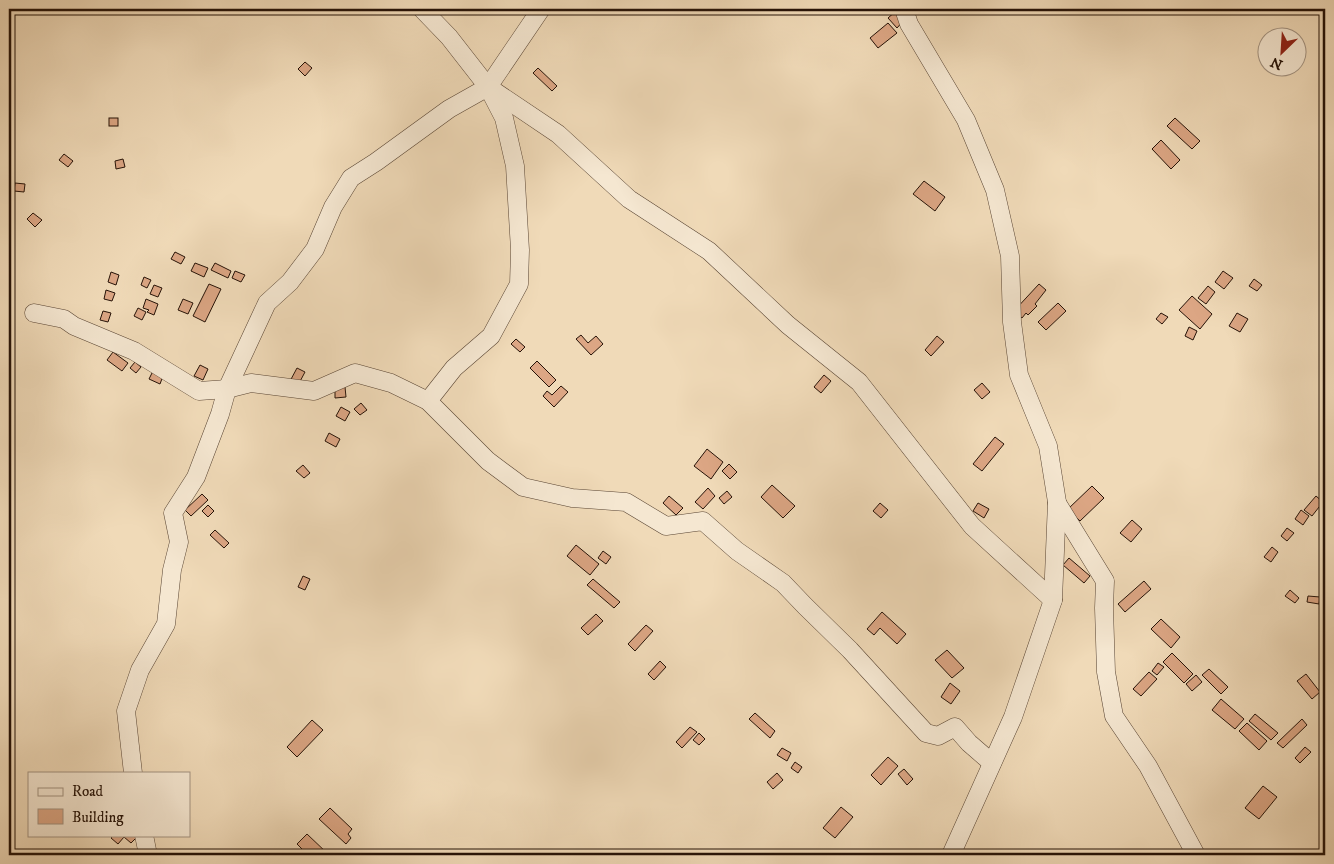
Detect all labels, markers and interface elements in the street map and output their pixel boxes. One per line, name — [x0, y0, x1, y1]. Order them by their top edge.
north arrow — [1256, 28, 1306, 78]
text: N — [1267, 52, 1286, 73]
legend — [28, 772, 190, 836]
text: Road — [72, 782, 104, 801]
text: Building — [72, 808, 124, 827]

